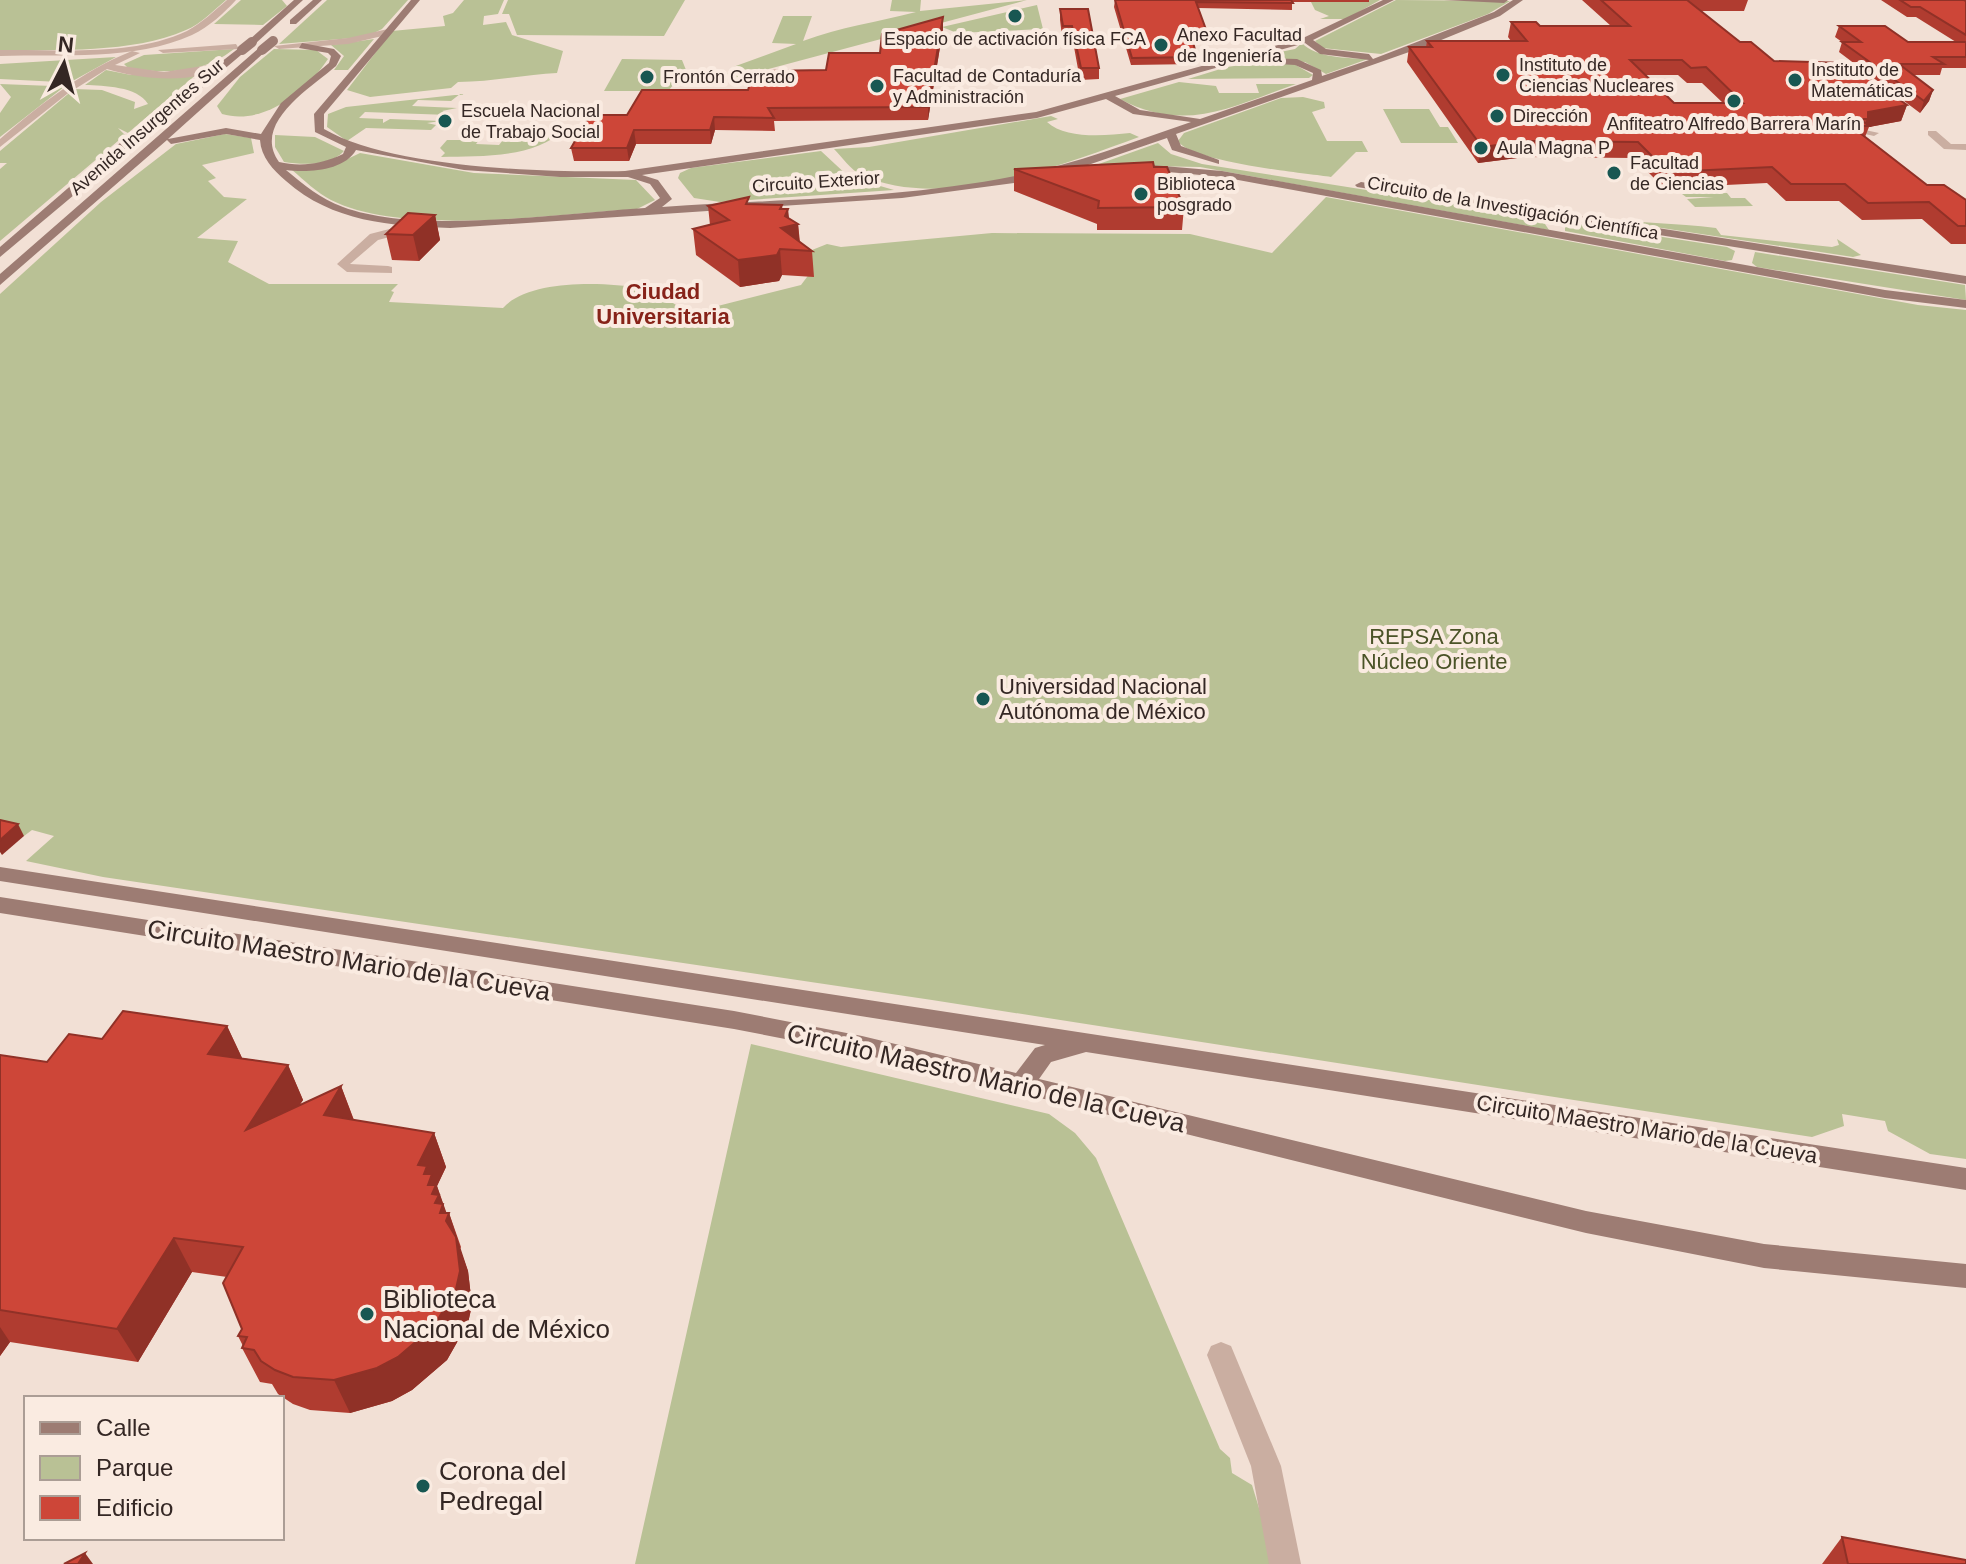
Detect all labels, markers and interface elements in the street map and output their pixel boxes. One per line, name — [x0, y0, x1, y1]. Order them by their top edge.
marker: Espacio de activación física FCA — [1006, 7, 1024, 25]
north arrow — [24, 24, 104, 104]
place label: Anexo Facultad de Ingeniería — [1177, 25, 1302, 66]
place label: Espacio de activación física FCA — [884, 29, 1146, 49]
text: N — [57, 31, 75, 58]
marker: Anexo Facultad de Ingeniería — [1152, 36, 1170, 54]
street label: Avenida Insurgentes Sur — [66, 55, 228, 199]
place label: Instituto de Ciencias Nucleares — [1519, 55, 1674, 96]
place label: Instituto de Matemáticas — [1811, 60, 1913, 101]
place label: Facultad de Contaduría y Administración — [893, 66, 1082, 107]
marker: Instituto de Ciencias Nucleares — [1494, 66, 1512, 84]
place label: Frontón Cerrado — [663, 67, 795, 87]
marker: Frontón Cerrado — [638, 68, 656, 86]
marker: Instituto de Matemáticas — [1786, 71, 1804, 89]
marker: Facultad de Contaduría y Administración — [868, 77, 886, 95]
marker: Anfiteatro Alfredo Barrera Marín — [1725, 92, 1743, 110]
place label: Escuela Nacional de Trabajo Social — [461, 101, 600, 142]
place label: Dirección — [1513, 106, 1588, 126]
marker: Dirección — [1488, 107, 1506, 125]
marker: Escuela Nacional de Trabajo Social — [436, 112, 454, 130]
place label: Anfiteatro Alfredo Barrera Marín — [1607, 114, 1861, 134]
place label: Aula Magna P — [1497, 138, 1610, 158]
marker: Aula Magna P — [1472, 139, 1490, 157]
place label: Facultad de Ciencias — [1630, 153, 1724, 194]
marker: Facultad de Ciencias — [1605, 164, 1623, 182]
street label: Circuito Exterior — [751, 168, 881, 196]
street label: Circuito de la Investigación Científica — [1366, 173, 1661, 244]
place label: Biblioteca posgrado — [1157, 174, 1236, 215]
marker: Biblioteca posgrado — [1132, 185, 1150, 203]
district label: Ciudad Universitaria — [596, 279, 730, 329]
park label: REPSA Zona Núcleo Oriente — [1361, 624, 1507, 674]
place label: Universidad Nacional Autónoma de México — [999, 674, 1207, 724]
marker: Universidad Nacional Autónoma de México — [974, 690, 992, 708]
street label: Circuito Maestro Mario de la Cueva — [145, 913, 553, 1007]
street label: Circuito Maestro Mario de la Cueva — [784, 1018, 1188, 1139]
street label: Circuito Maestro Mario de la Cueva — [1475, 1090, 1820, 1168]
place label: Biblioteca Nacional de México — [383, 1284, 610, 1344]
marker: Biblioteca Nacional de México — [358, 1305, 376, 1323]
legend — [24, 1396, 284, 1540]
text: Calle — [96, 1414, 151, 1441]
text: Parque — [96, 1454, 173, 1481]
place label: Corona del Pedregal — [439, 1456, 566, 1516]
marker: Corona del Pedregal — [414, 1477, 432, 1495]
text: Edificio — [96, 1494, 173, 1521]

